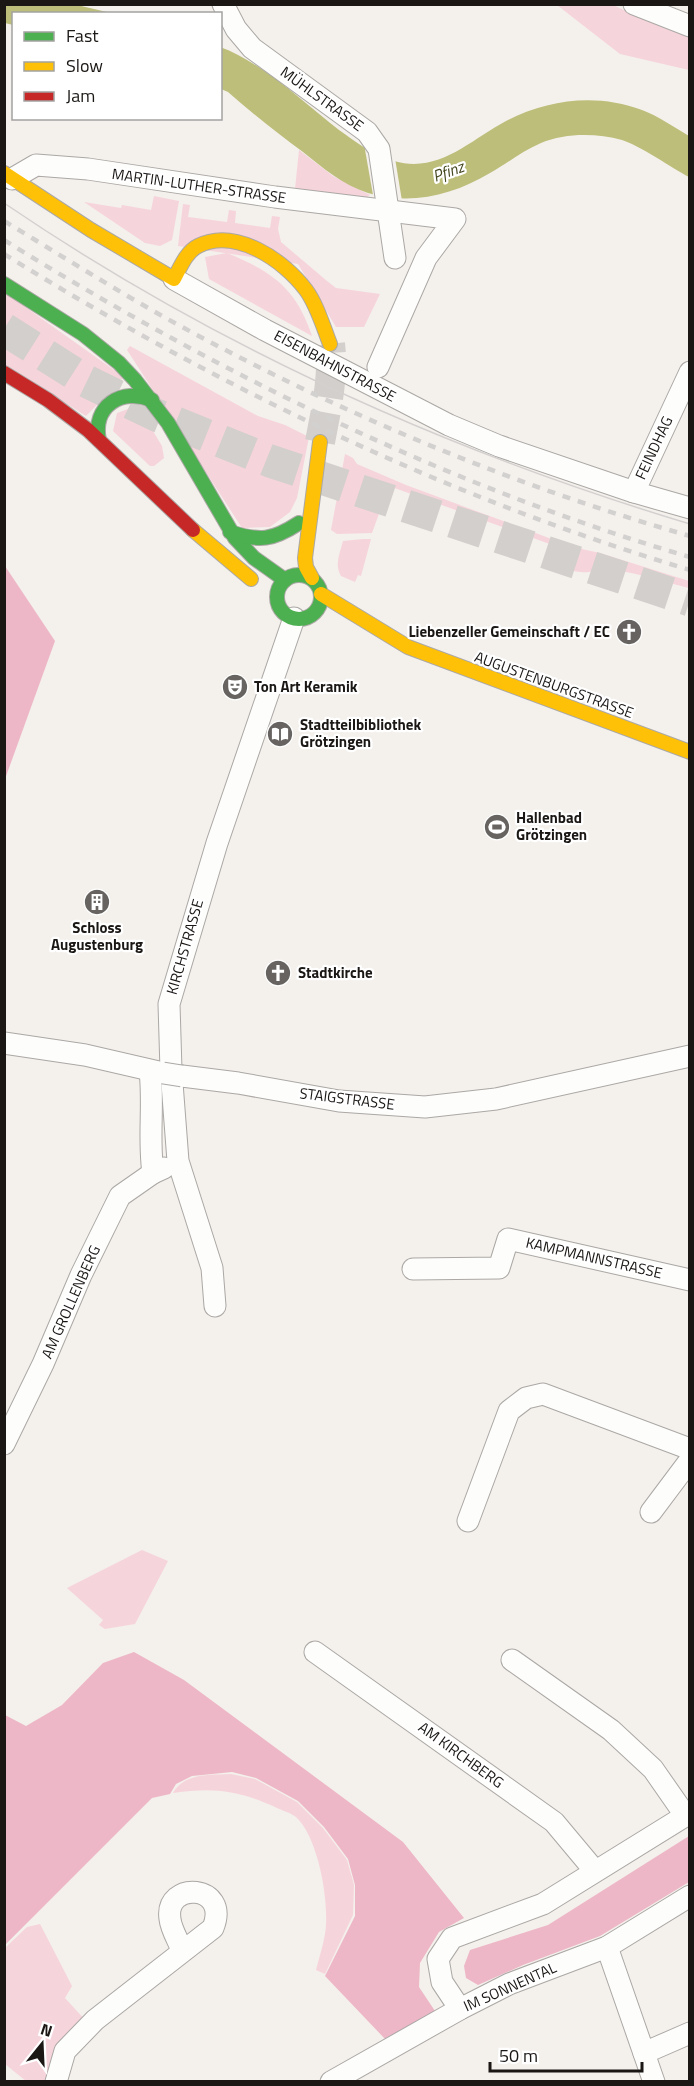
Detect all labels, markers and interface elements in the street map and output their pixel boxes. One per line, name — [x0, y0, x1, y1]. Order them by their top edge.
legend — [12, 12, 222, 120]
text: Fast — [66, 22, 99, 49]
text: Slow — [66, 52, 103, 79]
street label: MÜHLSTRASSE — [276, 60, 369, 137]
text: Jam — [66, 82, 95, 109]
water label: Pfinz — [429, 154, 468, 188]
street label: MARTIN-LUTHER-STRASSE — [110, 162, 288, 209]
street label: EISENBAHNSTRASSE — [270, 324, 400, 407]
street label: FEINDHAG — [629, 412, 678, 483]
church icon: Liebenzeller Gemeinschaft / EC — [614, 617, 644, 647]
place label: Liebenzeller Gemeinschaft / EC — [408, 620, 610, 643]
street label: AUGUSTENBURGSTRASSE — [471, 645, 637, 724]
theatre icon: Ton Art Keramik — [220, 672, 250, 702]
place label: Ton Art Keramik — [254, 675, 358, 698]
place label: Stadtteilbibliothek Grötzingen — [300, 713, 421, 753]
library icon: Stadtteilbibliothek Grötzingen — [265, 719, 295, 749]
place label: Hallenbad Grötzingen — [516, 806, 587, 846]
sports icon: Hallenbad Grötzingen — [482, 812, 512, 842]
building icon: Schloss Augustenburg — [82, 887, 112, 917]
street label: KIRCHSTRASSE — [160, 896, 209, 997]
place label: Schloss Augustenburg — [51, 916, 143, 956]
church icon: Stadtkirche — [263, 958, 293, 988]
place label: Stadtkirche — [298, 961, 373, 984]
street label: STAIGSTRASSE — [298, 1081, 396, 1116]
street label: KAMPMANNSTRASSE — [524, 1231, 665, 1284]
street label: AM GROLLENBERG — [35, 1241, 106, 1362]
street label: AM KIRCHBERG — [414, 1716, 509, 1793]
street label: IM SONNENTAL — [460, 1956, 560, 2017]
north arrow — [12, 2014, 72, 2074]
text: N — [38, 2017, 56, 2043]
scale bar — [490, 2035, 642, 2073]
text: 50 m — [499, 2042, 538, 2069]

